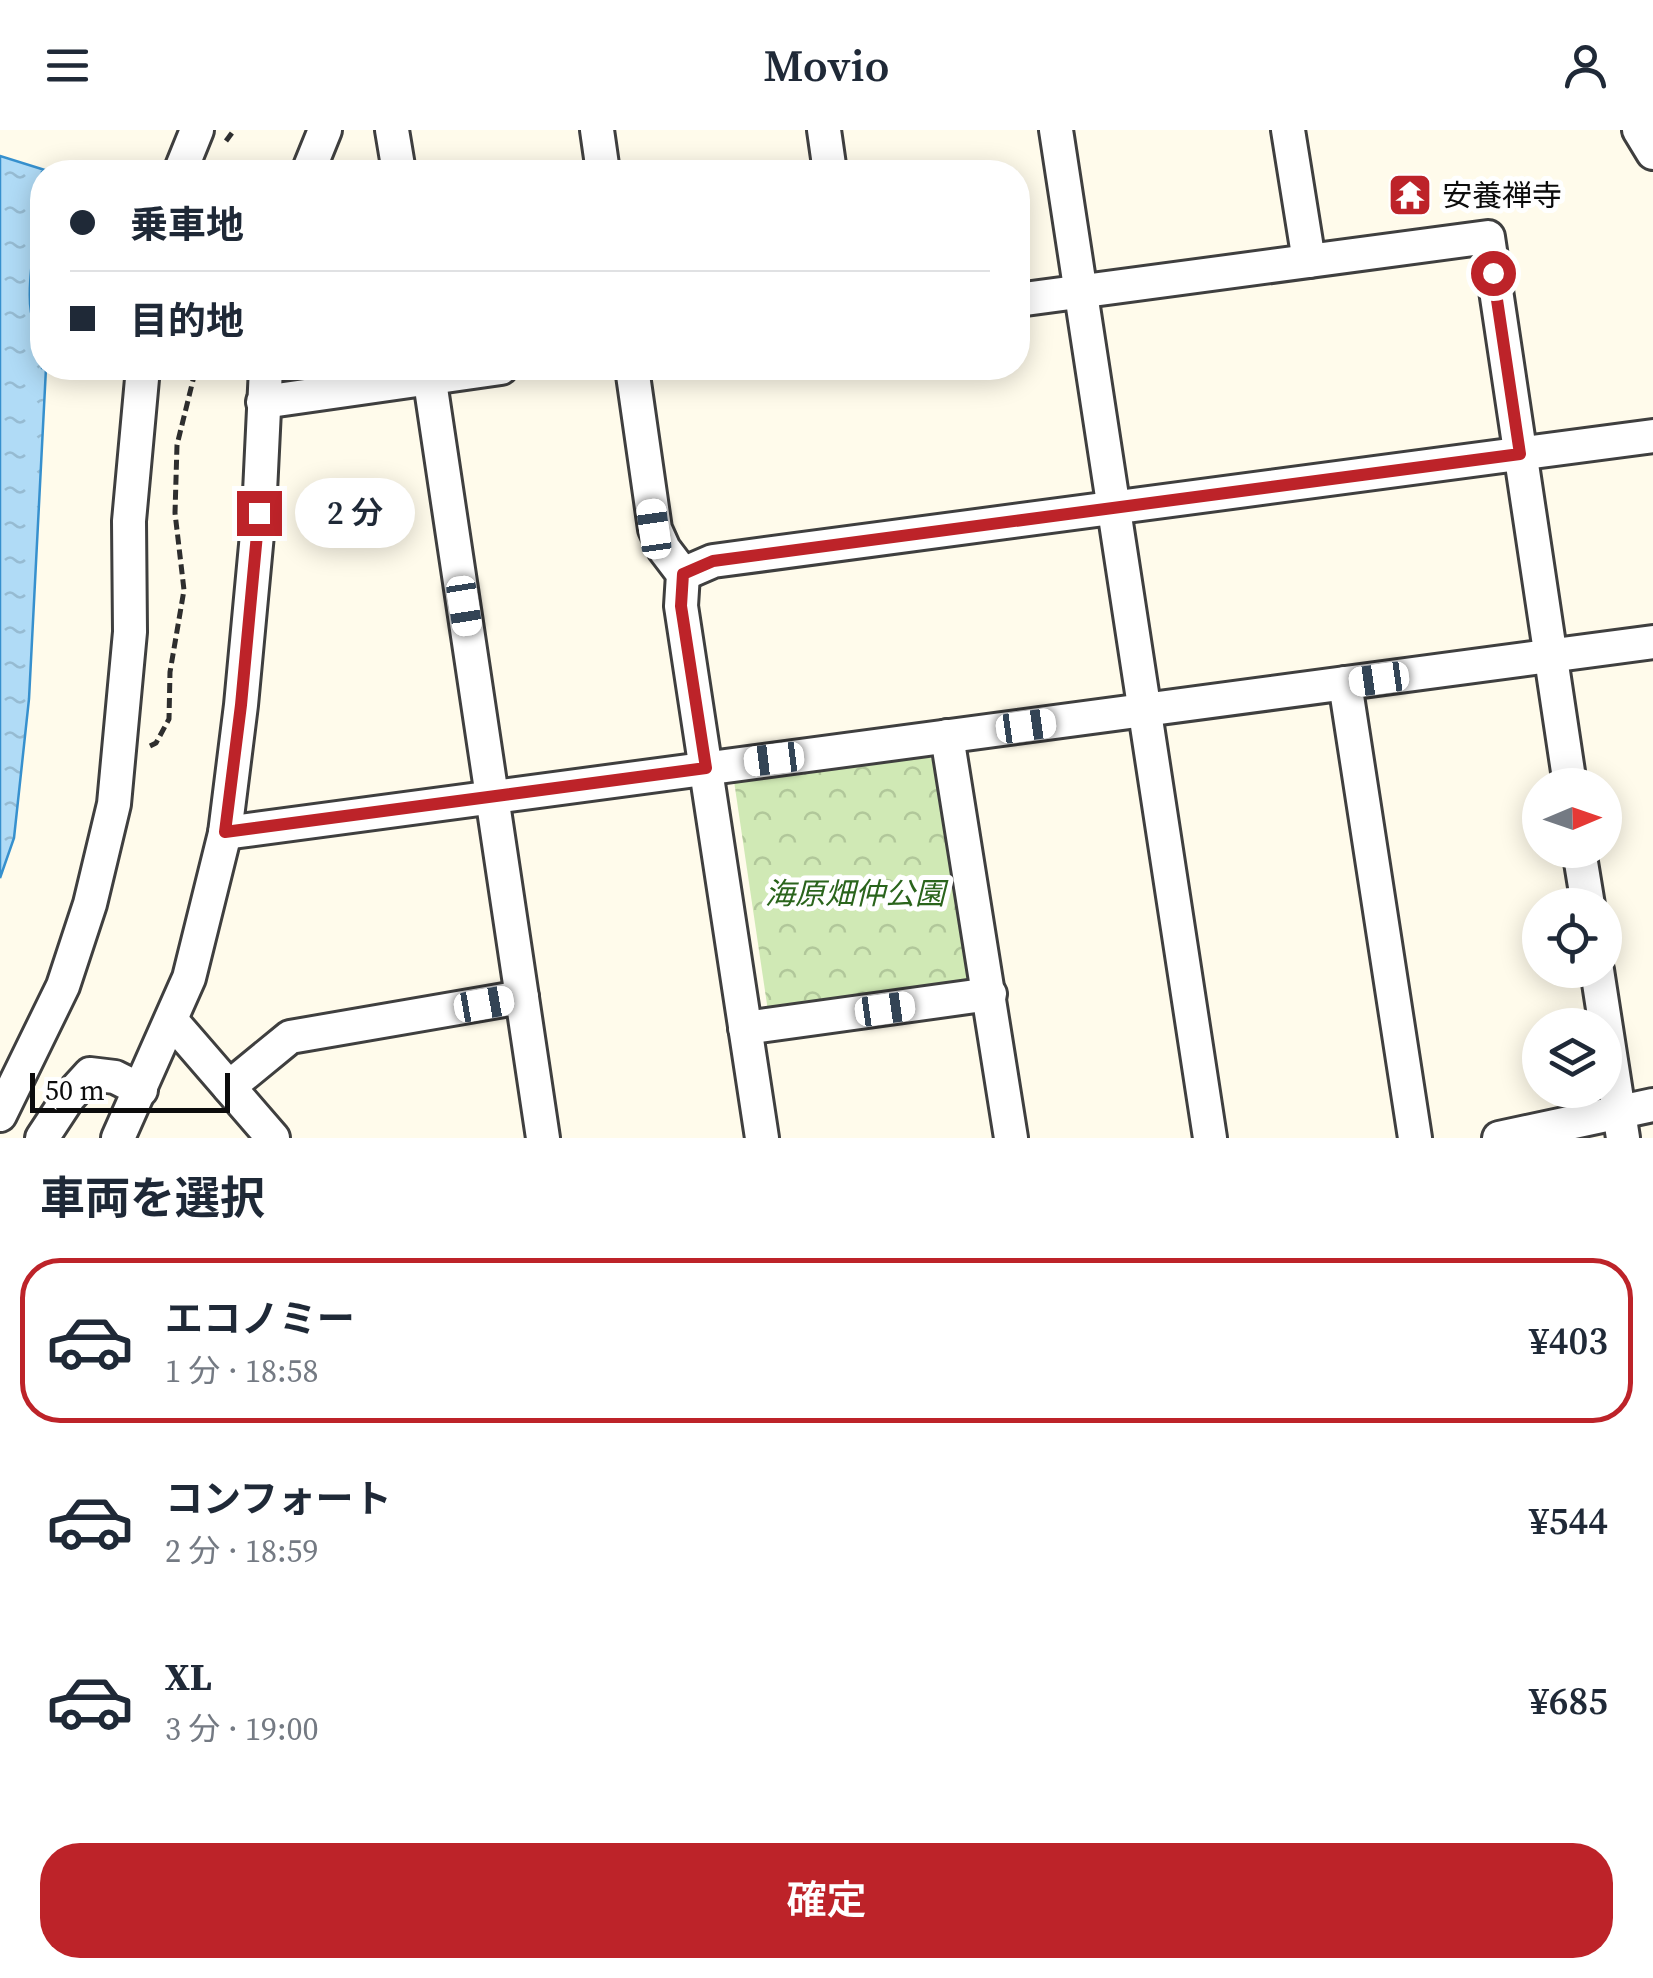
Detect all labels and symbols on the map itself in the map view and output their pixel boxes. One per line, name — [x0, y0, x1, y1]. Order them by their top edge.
temple icon: 安養禅寺 — [1387, 172, 1433, 218]
place label: 安養禅寺 — [1442, 175, 1562, 216]
route start — [1471, 251, 1516, 296]
callout: 2 分 — [294, 478, 414, 548]
route end — [237, 491, 282, 536]
car — [635, 497, 673, 561]
car — [444, 574, 484, 638]
car — [1347, 660, 1411, 698]
car — [994, 707, 1058, 745]
car — [742, 740, 806, 778]
north arrow — [1522, 768, 1622, 868]
park label: 海原畑仲公園 — [765, 873, 949, 914]
car — [452, 984, 516, 1024]
car — [853, 990, 917, 1028]
scale bar — [30, 1068, 230, 1113]

